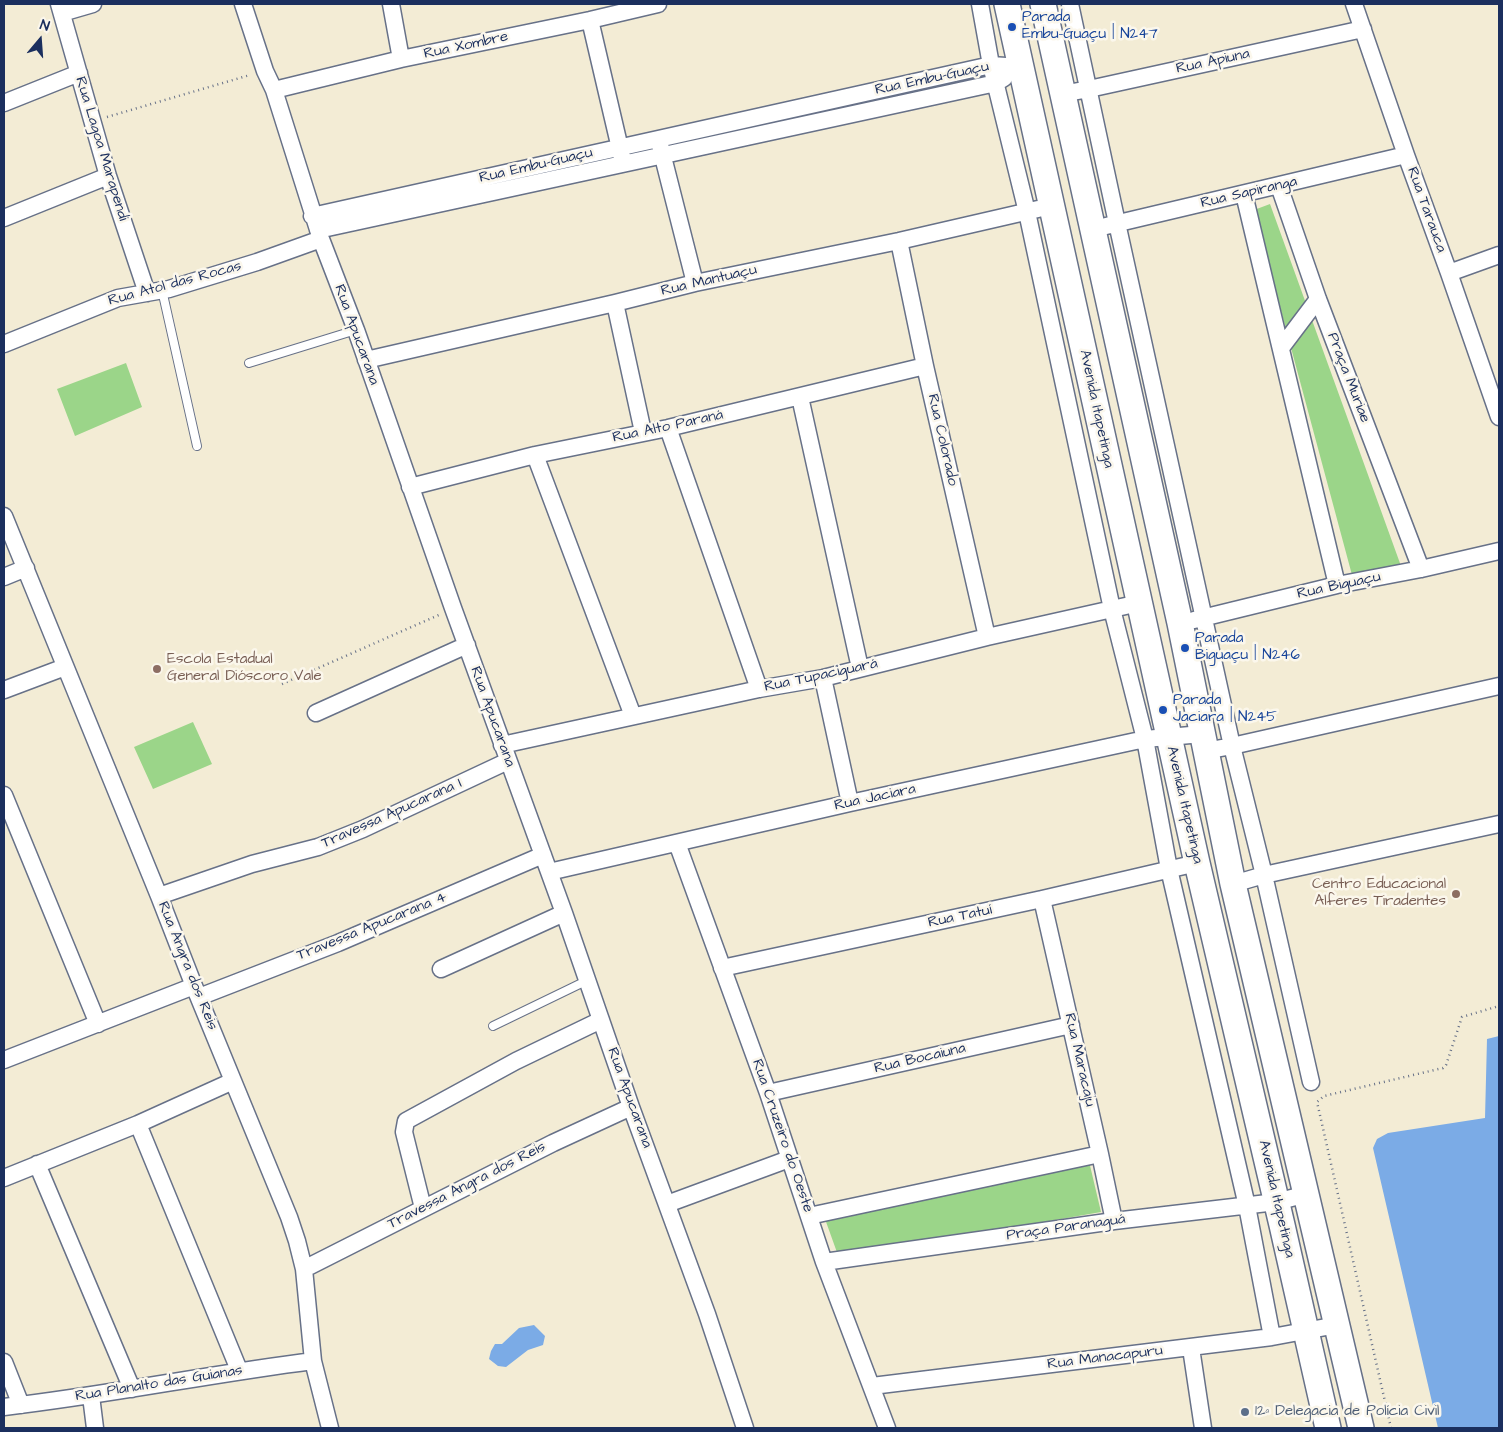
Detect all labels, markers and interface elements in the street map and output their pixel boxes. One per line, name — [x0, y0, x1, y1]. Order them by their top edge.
place label: Parada Embu-Guaçu | N247 — [1022, 9, 1158, 44]
north arrow — [15, 15, 65, 65]
text: N — [37, 15, 52, 37]
marker: Parada Embu-Guaçu | N247 — [1006, 21, 1018, 33]
street label: Rua Xombre — [422, 28, 510, 64]
street label: Rua Apiuna — [1174, 45, 1252, 79]
street label: Rua Embu-Guaçu — [873, 58, 991, 100]
street label: Rua Lagoa Marapendi — [71, 75, 131, 223]
street label: Rua Embu-Guaçu — [477, 144, 595, 188]
street label: Rua Tarauca — [1402, 165, 1450, 255]
street label: Rua Sapiranga — [1199, 173, 1299, 213]
street label: Rua Atol das Rocas — [106, 258, 244, 310]
street label: Rua Mantuaçu — [659, 261, 759, 301]
street label: Rua Apucarana — [329, 282, 383, 388]
street label: Praça Muriae — [1323, 330, 1373, 426]
street label: Avenida Itapetinga — [1075, 348, 1117, 470]
street label: Rua Colorado — [923, 392, 961, 488]
street label: Rua Alto Paraná — [611, 406, 725, 448]
street label: Rua Biguaçu — [1296, 568, 1382, 604]
place label: Parada Biguaçu | N246 — [1195, 630, 1300, 665]
marker: Parada Biguaçu | N246 — [1179, 642, 1191, 654]
place label: Escola Estadual General Dióscoro Vale — [167, 651, 322, 686]
street label: Rua Tupaciguará — [763, 655, 879, 697]
marker: Escola Estadual General Dióscoro Vale — [151, 663, 163, 675]
street label: Rua Apucarana — [465, 664, 519, 770]
place label: Parada Jaciara | N245 — [1173, 692, 1277, 727]
marker: Parada Jaciara | N245 — [1157, 704, 1169, 716]
street label: Avenida Itapetinga — [1162, 744, 1206, 866]
street label: Travessa Apucarana I — [319, 775, 465, 853]
street label: Rua Jaciara — [833, 781, 917, 815]
place label: Centro Educacional Alferes Tiradentes — [1312, 876, 1446, 911]
marker: Centro Educacional Alferes Tiradentes — [1450, 888, 1462, 900]
street label: Travessa Apucarana 4 — [295, 889, 449, 965]
street label: Rua Angra dos Reis — [153, 899, 221, 1033]
street label: Rua Tatuí — [926, 901, 994, 933]
street label: Rua Maracaju — [1060, 1012, 1098, 1108]
street label: Rua Bocaiuna — [873, 1040, 967, 1078]
street label: Rua Apucarana — [602, 1045, 656, 1151]
street label: Rua Cruzeiro do Oeste — [747, 1057, 817, 1215]
street label: Travessa Angra dos Reis — [385, 1138, 549, 1234]
street label: Avenida Itapetinga — [1254, 1138, 1298, 1260]
street label: Praça Paranaguá — [1005, 1211, 1127, 1245]
street label: Rua Manacapuru — [1046, 1342, 1164, 1374]
street label: Rua Planalto das Guianas — [74, 1362, 244, 1406]
place label: 12ª Delegacia de Polícia Civil — [1255, 1403, 1439, 1421]
marker: 12ª Delegacia de Polícia Civil — [1239, 1406, 1251, 1418]

